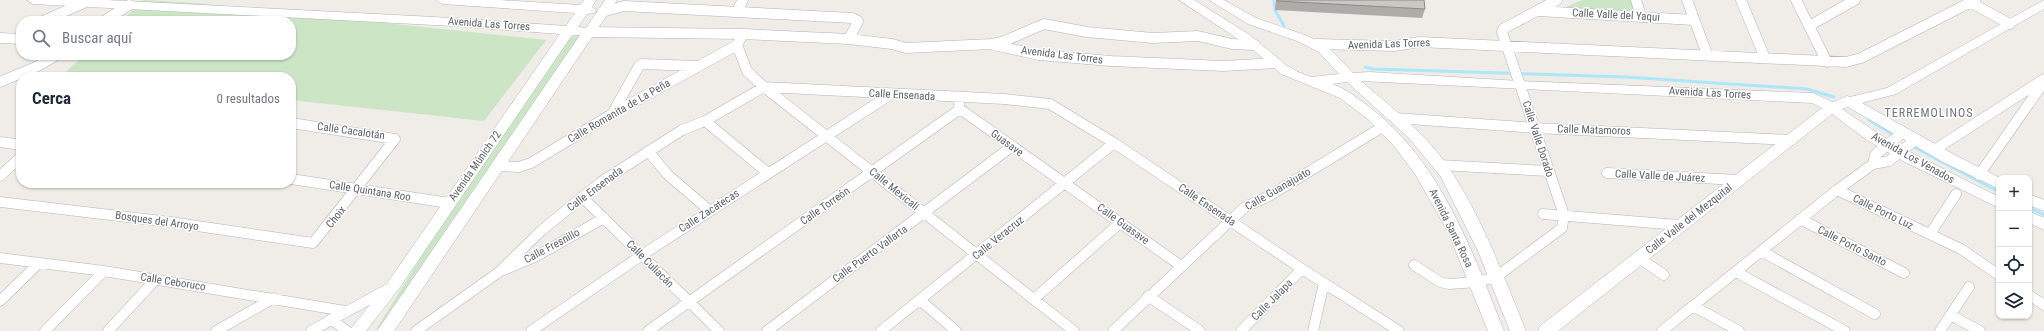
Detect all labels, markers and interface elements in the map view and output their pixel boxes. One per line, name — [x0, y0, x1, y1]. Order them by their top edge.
street label: Calle Valle del Yaqui — [1572, 6, 1660, 24]
street label: Avenida Las Torres — [447, 15, 531, 33]
search box — [16, 16, 296, 60]
icon: search — [30, 27, 52, 49]
text: Buscar aquí — [62, 29, 132, 47]
street label: Avenida Las Torres — [1348, 36, 1430, 52]
street label: Avenida Las Torres — [1020, 44, 1104, 66]
street label: Calle Romanita de La Peña — [566, 76, 672, 146]
street label: Avenida Las Torres — [1669, 84, 1751, 102]
street label: Calle Ensenada — [868, 87, 936, 103]
text: Cerca — [32, 88, 71, 108]
text: 0 resultados — [216, 91, 280, 106]
street label: Calle Valle Dorado — [1520, 99, 1557, 179]
district label: TERREMOLINOS — [1885, 106, 1973, 120]
street label: Calle Cacalotán — [316, 120, 386, 142]
street label: Calle Matamoros — [1557, 122, 1631, 138]
street label: Guasave — [988, 127, 1026, 159]
street label: Avenida Múnich 72 — [446, 129, 504, 203]
street label: Avenida Los Venados — [1869, 130, 1957, 186]
street label: Calle Ensenada — [565, 164, 625, 214]
street label: Calle Mexicali — [866, 165, 922, 213]
street label: Calle Guanajuato — [1243, 165, 1314, 213]
street label: Calle Valle de Juárez — [1615, 167, 1706, 185]
map controls — [1996, 175, 2032, 319]
button: + — [1996, 175, 2032, 211]
street label: Calle Quintana Roo — [328, 178, 412, 204]
street label: Calle Ensenada — [1176, 181, 1238, 229]
street label: Calle Valle del Mezquital — [1643, 181, 1735, 257]
street label: Calle Torreón — [798, 184, 852, 228]
street label: Calle Zacatecas — [676, 187, 742, 235]
street label: Avenida Santa Rosa — [1426, 187, 1476, 269]
street label: Calle Porto Luz — [1851, 192, 1916, 232]
street label: Calle Guasave — [1094, 201, 1152, 247]
street label: Choix — [323, 203, 349, 231]
street label: Bosques del Arroyo — [114, 209, 200, 233]
button: − — [1996, 211, 2032, 247]
street label: Calle Veracruz — [970, 213, 1026, 263]
street label: Calle Puerto Vallarta — [830, 223, 910, 285]
street label: Calle Porto Santo — [1815, 223, 1889, 269]
street label: Calle Fresnillo — [522, 226, 583, 266]
street label: Calle Culiacán — [624, 238, 676, 290]
button: locate — [1996, 247, 2032, 283]
street label: Calle Ceboruco — [139, 270, 207, 294]
street label: Calle Jalapa — [1249, 277, 1295, 323]
button: layers — [1996, 283, 2032, 319]

